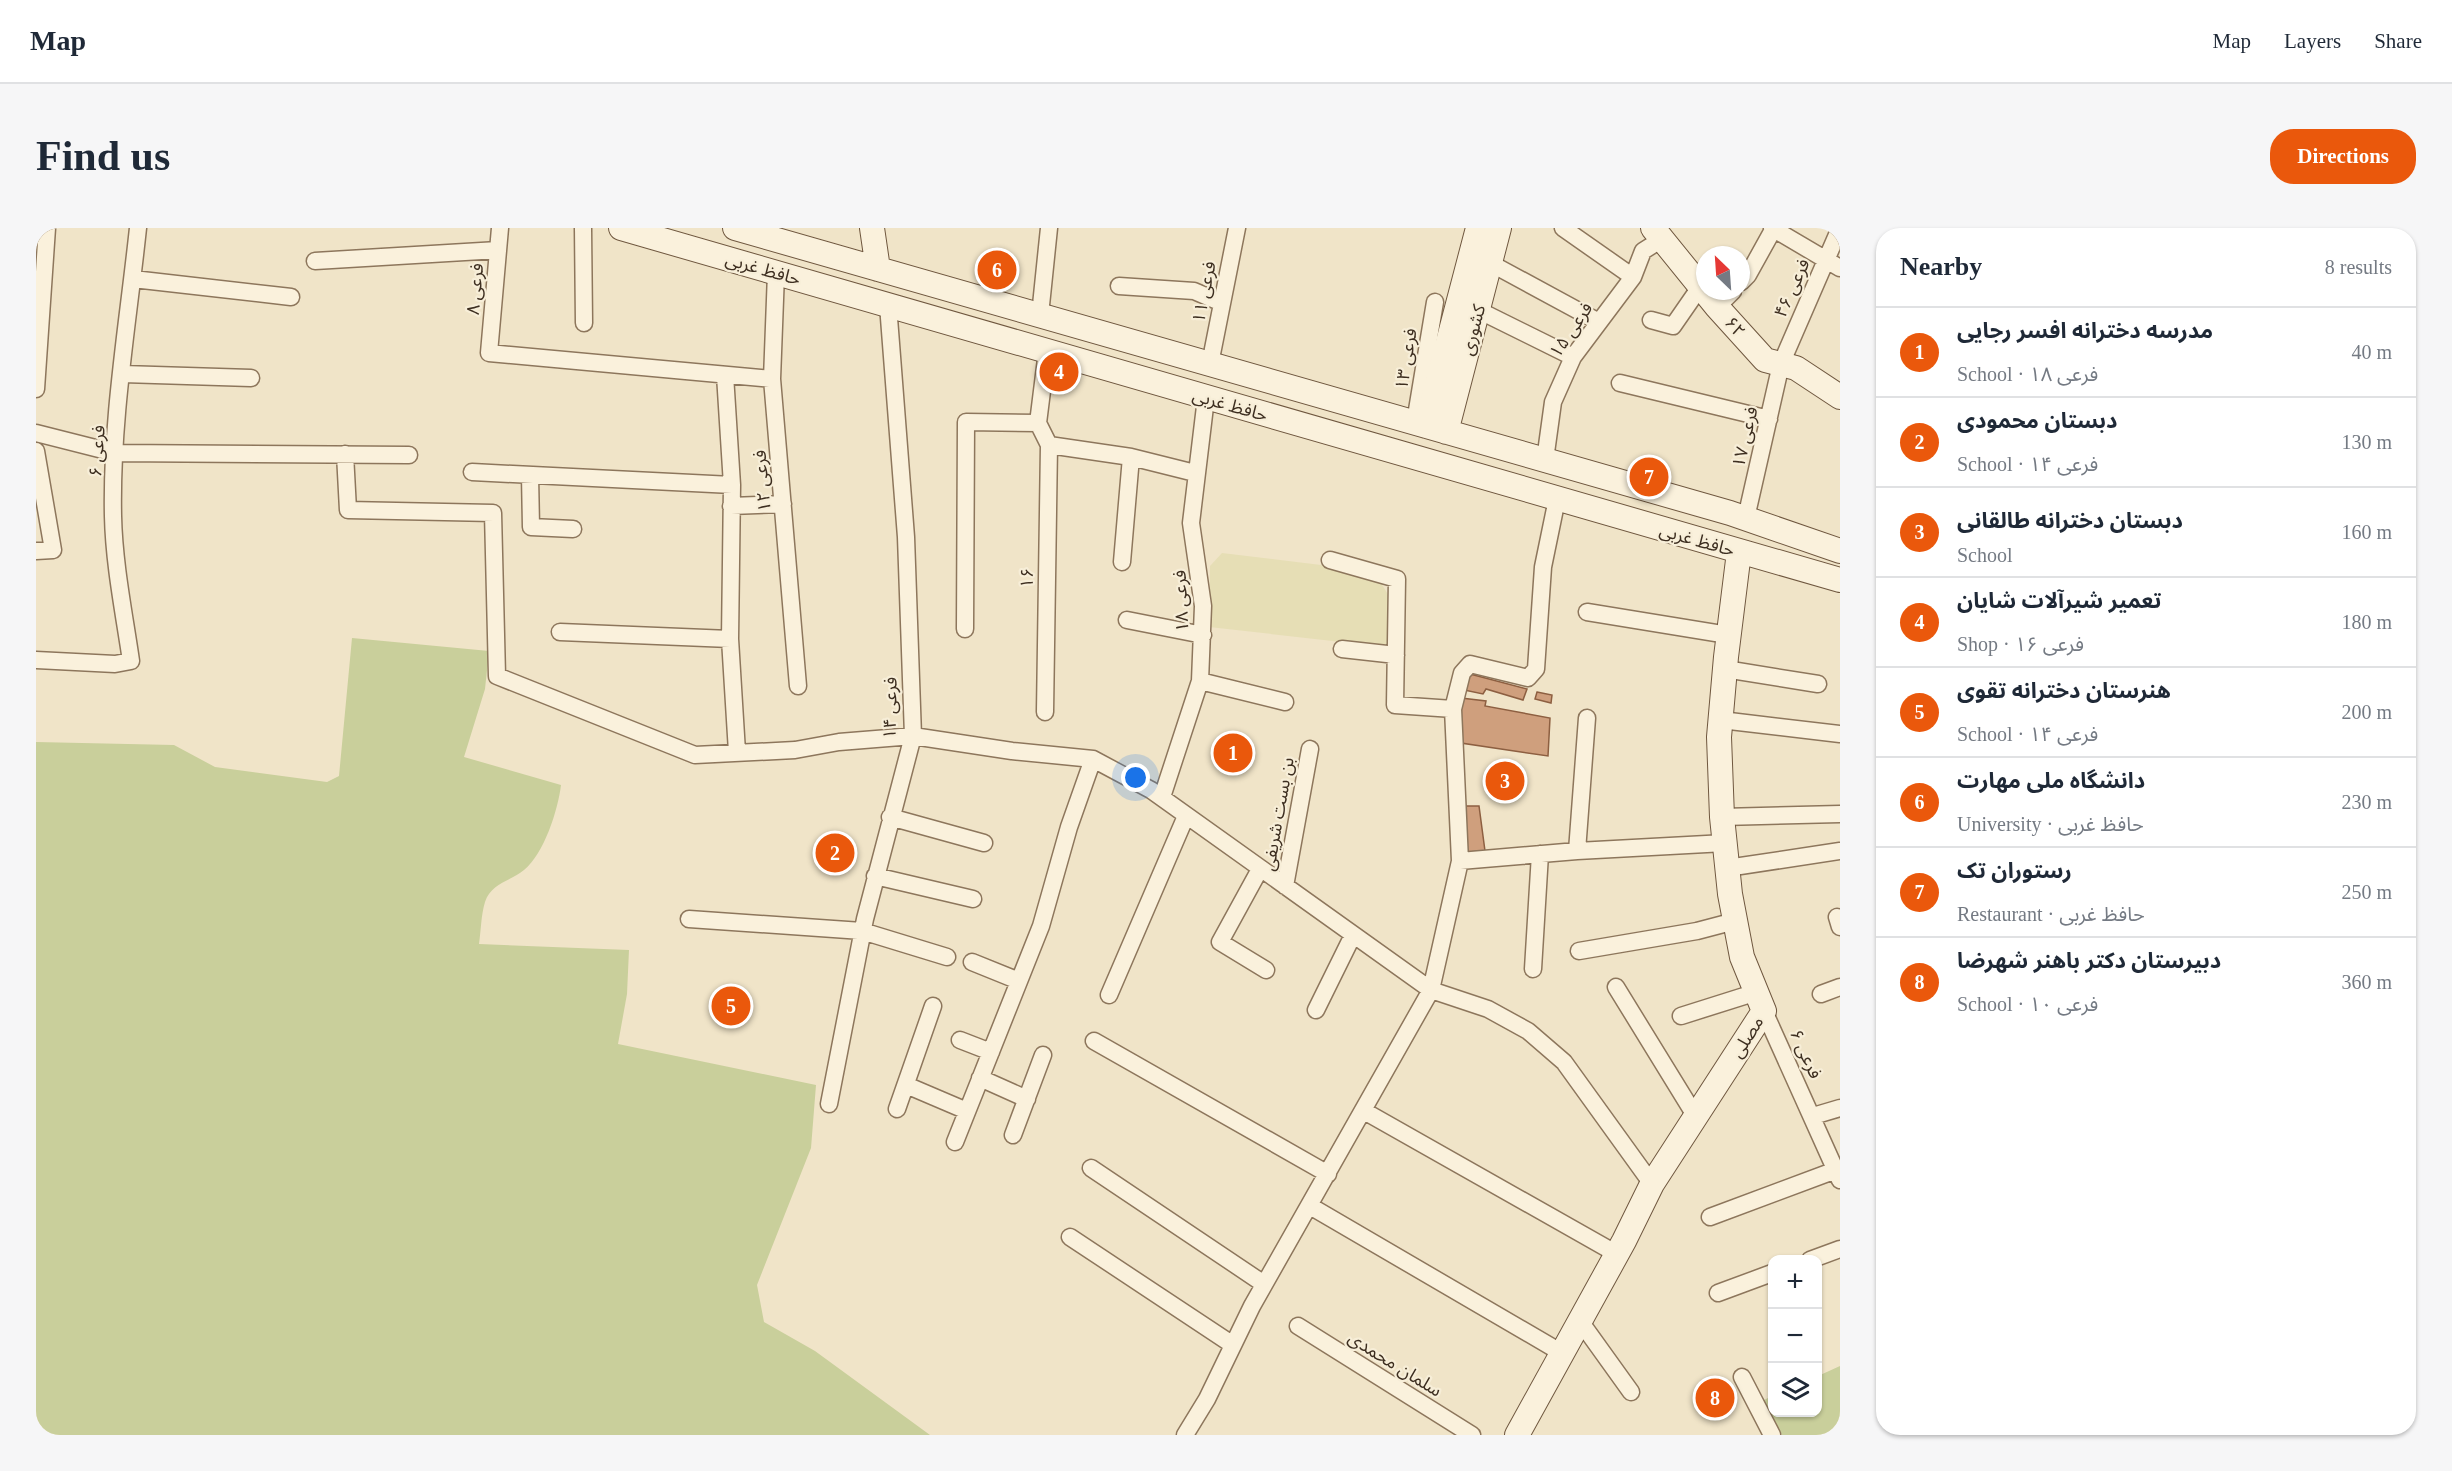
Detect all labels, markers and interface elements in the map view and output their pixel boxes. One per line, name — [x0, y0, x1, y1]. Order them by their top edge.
text: Map — [30, 25, 86, 56]
text: Map — [2213, 29, 2251, 53]
text: Layers — [2284, 29, 2341, 53]
text: Share — [2374, 29, 2422, 53]
button: Directions — [2270, 129, 2416, 184]
text: Find us — [36, 133, 170, 179]
north arrow — [1696, 246, 1750, 300]
pin: 6 — [978, 248, 1016, 292]
street label: حافظ غربی — [723, 249, 803, 290]
text: Nearby — [1900, 252, 1982, 281]
street label: فرعی ۴۶ — [1770, 256, 1815, 321]
text: 8 results — [2325, 256, 2392, 278]
street label: فرعی ۱۱ — [1188, 260, 1221, 325]
street label: فرعی ۸ — [463, 262, 488, 316]
street label: فرعی ۱۵ — [1545, 299, 1597, 362]
street label: کشوری — [1457, 302, 1490, 358]
street label: ۶۲ — [1721, 313, 1749, 341]
text: مدرسه دخترانه افسر رجایی — [1957, 318, 2213, 343]
street label: فرعی ۱۳ — [1391, 327, 1422, 391]
text: 1 — [1915, 341, 1925, 363]
text: 40 m — [2351, 341, 2392, 363]
pin: 4 — [1040, 350, 1078, 394]
text: School · فرعی ۱۸ — [1957, 363, 2098, 385]
street label: حافظ غربی — [1190, 385, 1270, 426]
street label: فرعی ۱۷ — [1728, 404, 1763, 470]
text: دبستان محمودی — [1957, 408, 2117, 433]
street label: فرعی ۶ — [85, 424, 110, 478]
text: 2 — [1915, 431, 1925, 453]
text: 130 m — [2341, 431, 2392, 453]
street label: فرعی ۱۲ — [749, 449, 776, 513]
text: School · فرعی ۱۴ — [1957, 453, 2098, 475]
pin: 7 — [1630, 454, 1668, 500]
text: دبستان دخترانه طالقانی — [1957, 508, 2183, 533]
street label: حافظ غربی — [1657, 520, 1737, 561]
text: 3 — [1915, 521, 1925, 543]
text: 160 m — [2341, 521, 2392, 543]
text: School — [1957, 544, 2013, 566]
street label: ۱۶ — [1017, 568, 1037, 588]
street label: فرعی ۱۸ — [1169, 569, 1194, 633]
text: تعمیر شیرآلات شایان — [1957, 588, 2161, 613]
text: 4 — [1915, 611, 1925, 633]
text: 180 m — [2341, 611, 2392, 633]
text: Shop · فرعی ۱۶ — [1957, 633, 2084, 655]
street label: فرعی ۱۴ — [879, 677, 902, 739]
text: هنرستان دخترانه تقوی — [1957, 678, 2171, 703]
text: 5 — [1915, 701, 1925, 723]
text: 200 m — [2341, 701, 2392, 723]
text: School · فرعی ۱۴ — [1957, 723, 2098, 745]
pin: 1 — [1214, 730, 1252, 776]
street label: بن بست شریفی — [1258, 756, 1299, 873]
pin: 3 — [1486, 758, 1524, 804]
your location — [1121, 763, 1150, 792]
text: دانشگاه ملی مهارت — [1957, 768, 2145, 793]
text: 6 — [1915, 791, 1925, 813]
text: 230 m — [2341, 791, 2392, 813]
text: University · حافظ غربی — [1957, 813, 2144, 835]
pin: 2 — [816, 830, 854, 876]
text: رستوران تک — [1957, 858, 2072, 883]
text: 7 — [1915, 881, 1925, 903]
text: 250 m — [2341, 881, 2392, 903]
text: Restaurant · حافظ غربی — [1957, 903, 2145, 925]
text: دبیرستان دکتر باهنر شهرضا — [1957, 948, 2221, 973]
text: 8 — [1915, 971, 1925, 993]
text: 360 m — [2341, 971, 2392, 993]
pin: 5 — [712, 984, 750, 1028]
text: School · فرعی ۱۰ — [1957, 993, 2098, 1015]
street label: مصلی — [1727, 1013, 1768, 1062]
street label: فرعی ۶ — [1785, 1026, 1826, 1082]
map controls — [1768, 1255, 1822, 1417]
button: + — [1768, 1255, 1822, 1309]
button: − — [1768, 1309, 1822, 1363]
street label: سلمان محمدی — [1344, 1327, 1445, 1402]
button: layers — [1768, 1363, 1822, 1417]
pin: 8 — [1696, 1376, 1734, 1420]

